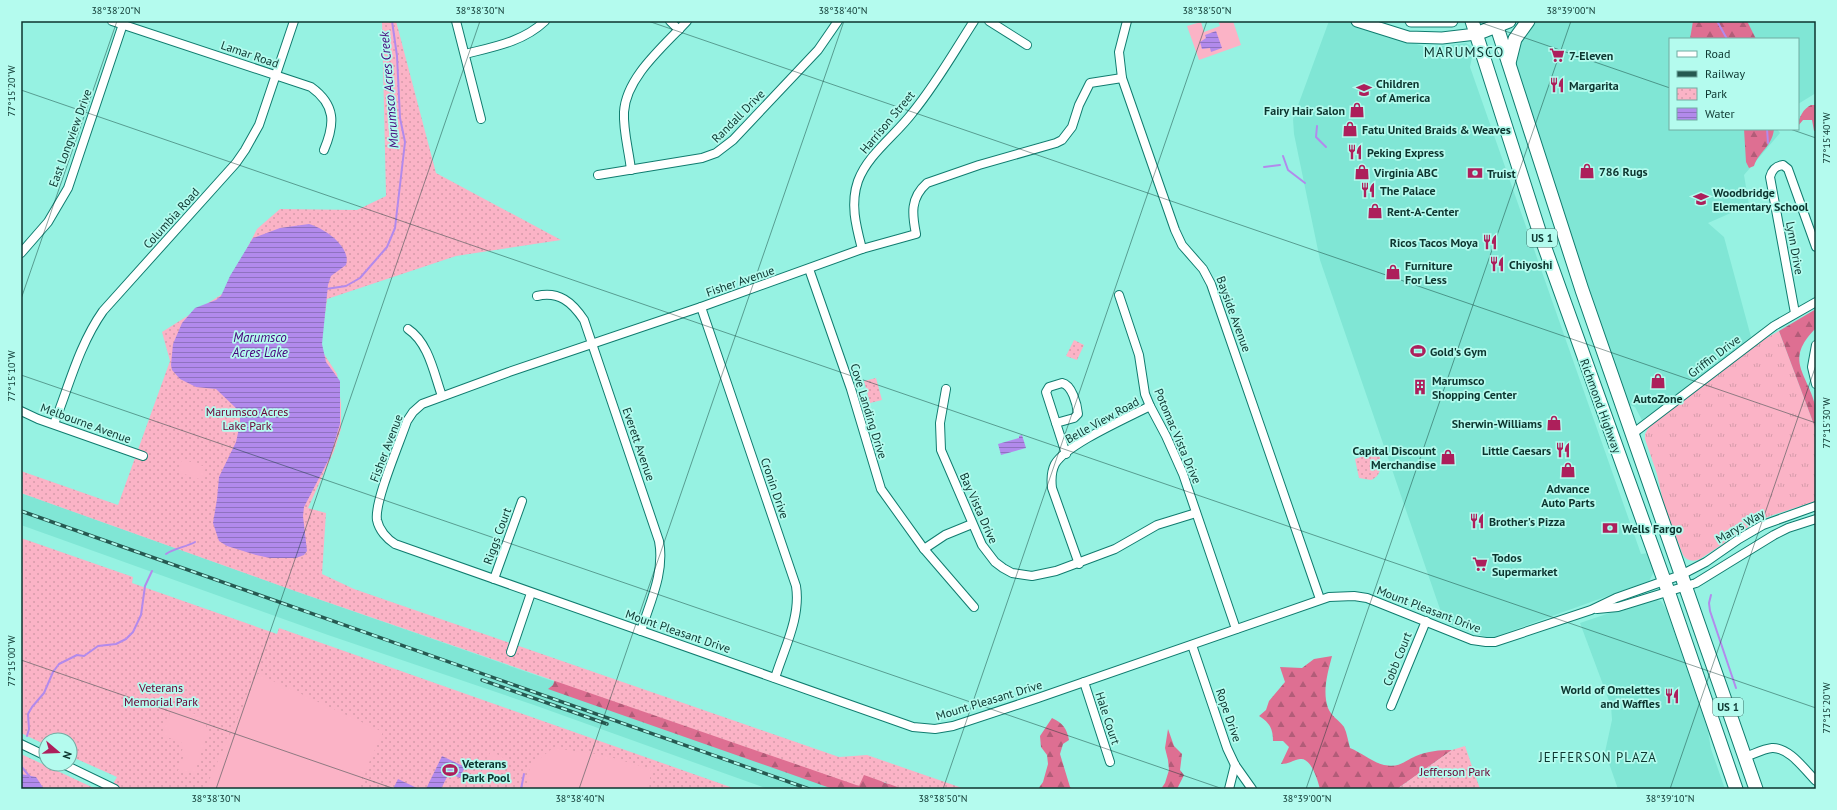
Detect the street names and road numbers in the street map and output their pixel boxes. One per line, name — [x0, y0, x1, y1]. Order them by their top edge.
street label: Lamar Road — [219, 37, 281, 71]
street label: Randall Drive — [708, 86, 768, 146]
street label: East Longview Drive — [45, 87, 95, 189]
street label: Harrison Street — [856, 88, 918, 156]
street label: Columbia Road — [140, 184, 202, 252]
street label: Lynn Drive — [1783, 220, 1807, 276]
road number: US 1 — [1527, 229, 1557, 247]
street label: Fisher Avenue — [704, 262, 776, 300]
street label: Bayside Avenue — [1213, 274, 1255, 354]
street label: Griffin Drive — [1685, 331, 1743, 381]
street label: Richmond Highway — [1577, 357, 1625, 456]
street label: Cove Landing Drive — [847, 362, 891, 460]
street label: Potomac Vista Drive — [1151, 386, 1205, 486]
street label: Belle View Road — [1062, 394, 1142, 446]
street label: Melbourne Avenue — [39, 400, 133, 446]
street label: Everett Avenue — [619, 405, 659, 483]
street label: Fisher Avenue — [366, 412, 406, 484]
street label: Cronin Drive — [758, 455, 792, 521]
street label: Bay Vista Drive — [957, 470, 1001, 546]
street label: Marys Way — [1713, 505, 1767, 546]
street label: Riggs Court — [480, 506, 514, 566]
street label: Mount Pleasant Drive — [1375, 582, 1483, 636]
street label: Mount Pleasant Drive — [623, 606, 733, 656]
street label: Cobb Court — [1379, 630, 1415, 688]
street label: Mount Pleasant Drive — [934, 677, 1044, 723]
street label: Rope Drive — [1213, 686, 1245, 744]
street label: Hale Court — [1092, 690, 1124, 746]
road number: US 1 — [1713, 698, 1743, 716]

